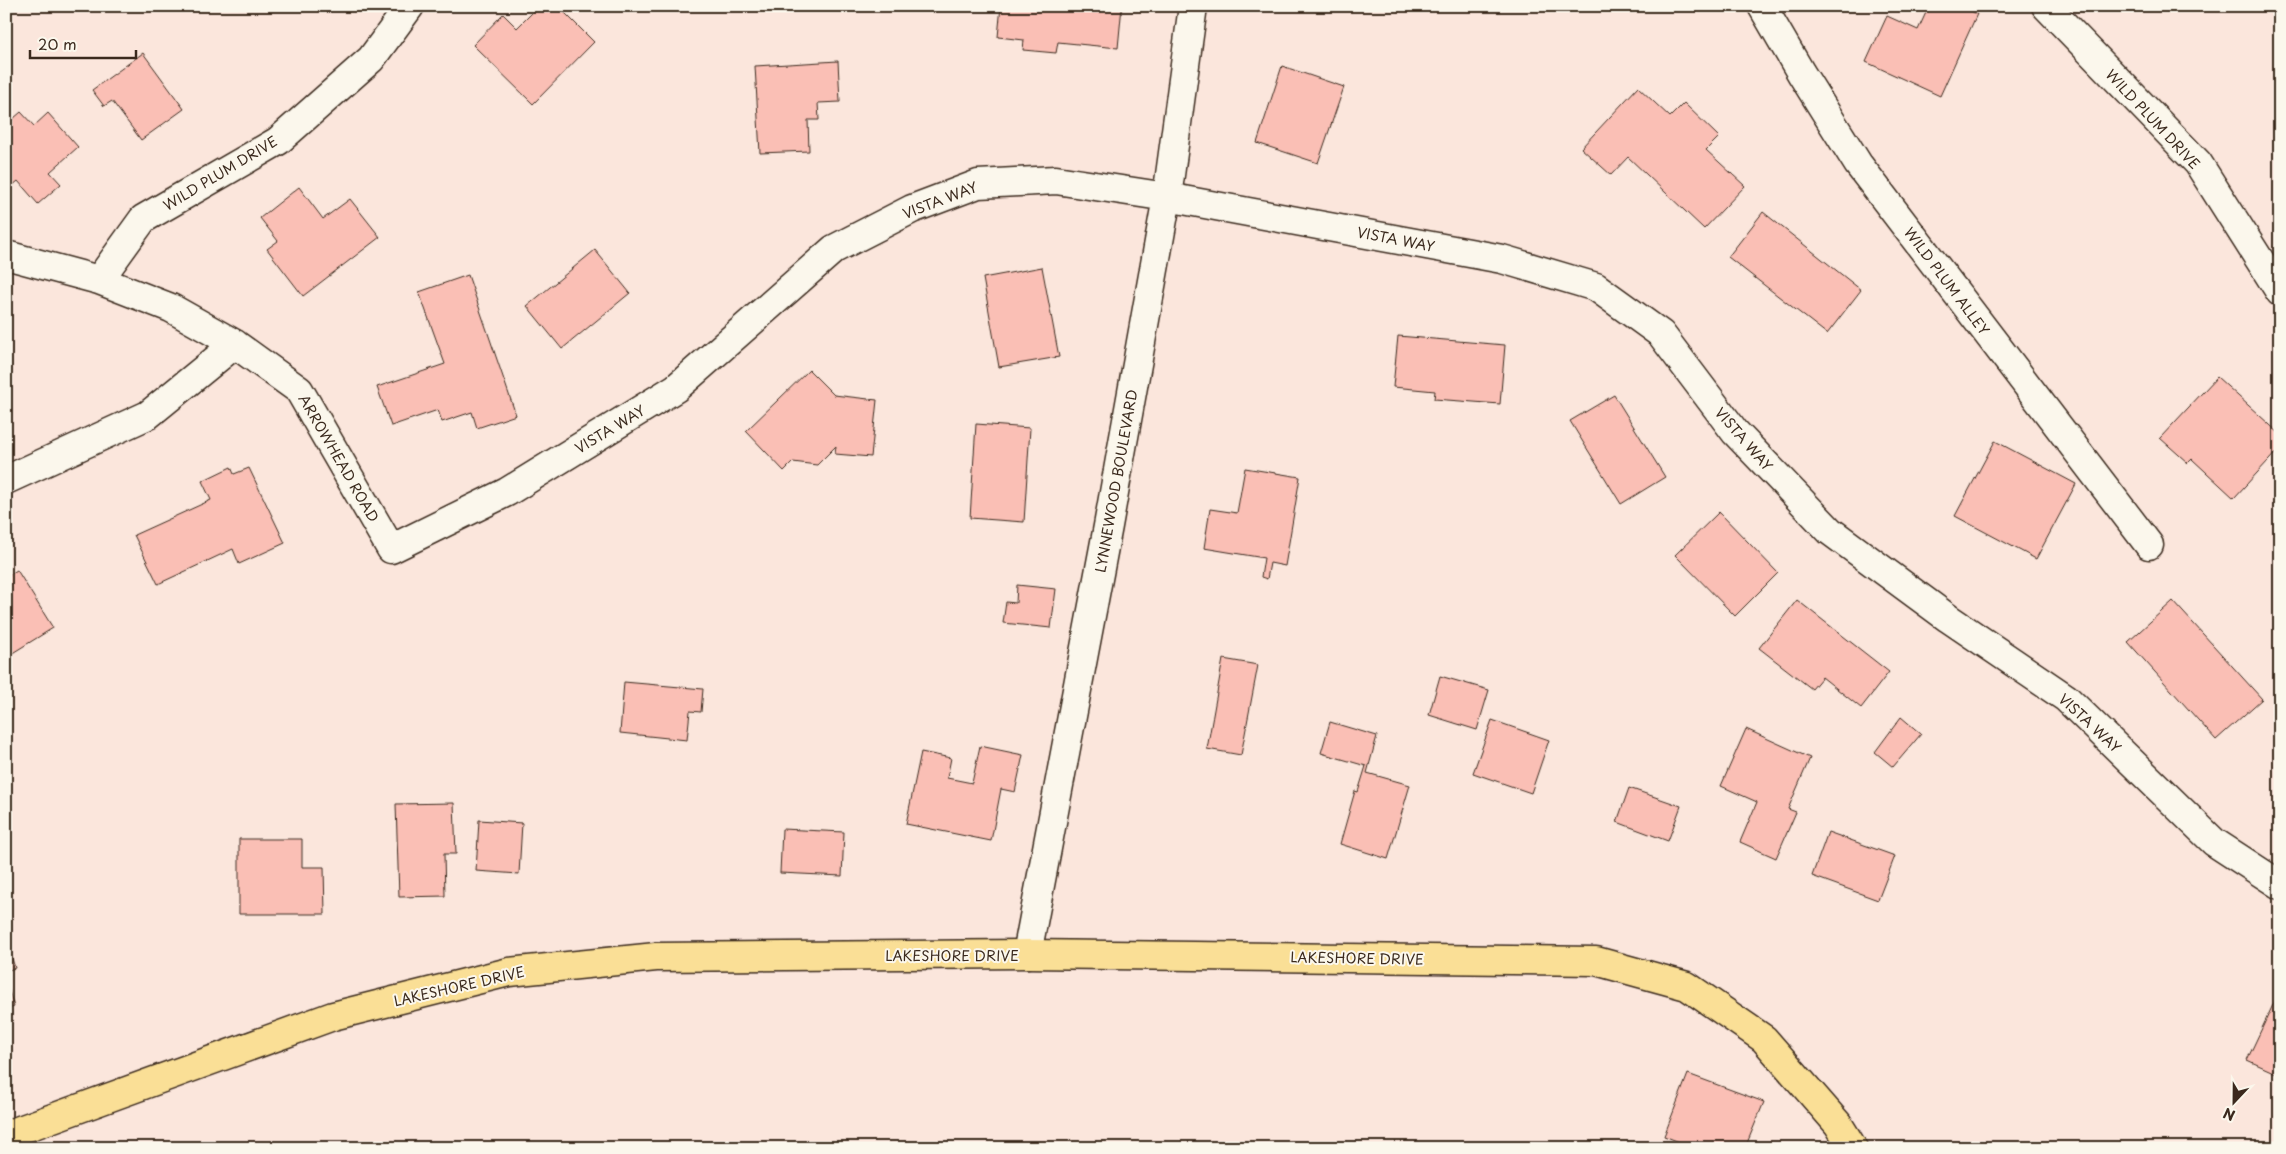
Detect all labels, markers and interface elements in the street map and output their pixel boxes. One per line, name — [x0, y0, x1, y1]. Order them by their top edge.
scale bar — [30, 28, 136, 60]
text: 20 m — [38, 32, 77, 55]
street label: WILD PLUM DRIVE — [2101, 64, 2205, 174]
street label: WILD PLUM DRIVE — [159, 130, 281, 215]
street label: VISTA WAY — [899, 176, 981, 224]
street label: VISTA WAY — [1355, 221, 1437, 257]
street label: WILD PLUM ALLEY — [1899, 223, 1995, 339]
street label: LYNNEWOOD BOULEVARD — [1090, 388, 1142, 574]
street label: ARROWHEAD ROAD — [294, 390, 384, 526]
street label: VISTA WAY — [571, 400, 649, 458]
street label: VISTA WAY — [1710, 402, 1778, 476]
street label: VISTA WAY — [2054, 688, 2126, 758]
street label: LAKESHORE DRIVE — [885, 945, 1019, 966]
street label: LAKESHORE DRIVE — [1290, 946, 1424, 970]
street label: LAKESHORE DRIVE — [392, 961, 527, 1011]
north arrow — [2208, 1076, 2258, 1126]
text: N — [2220, 1103, 2238, 1126]

